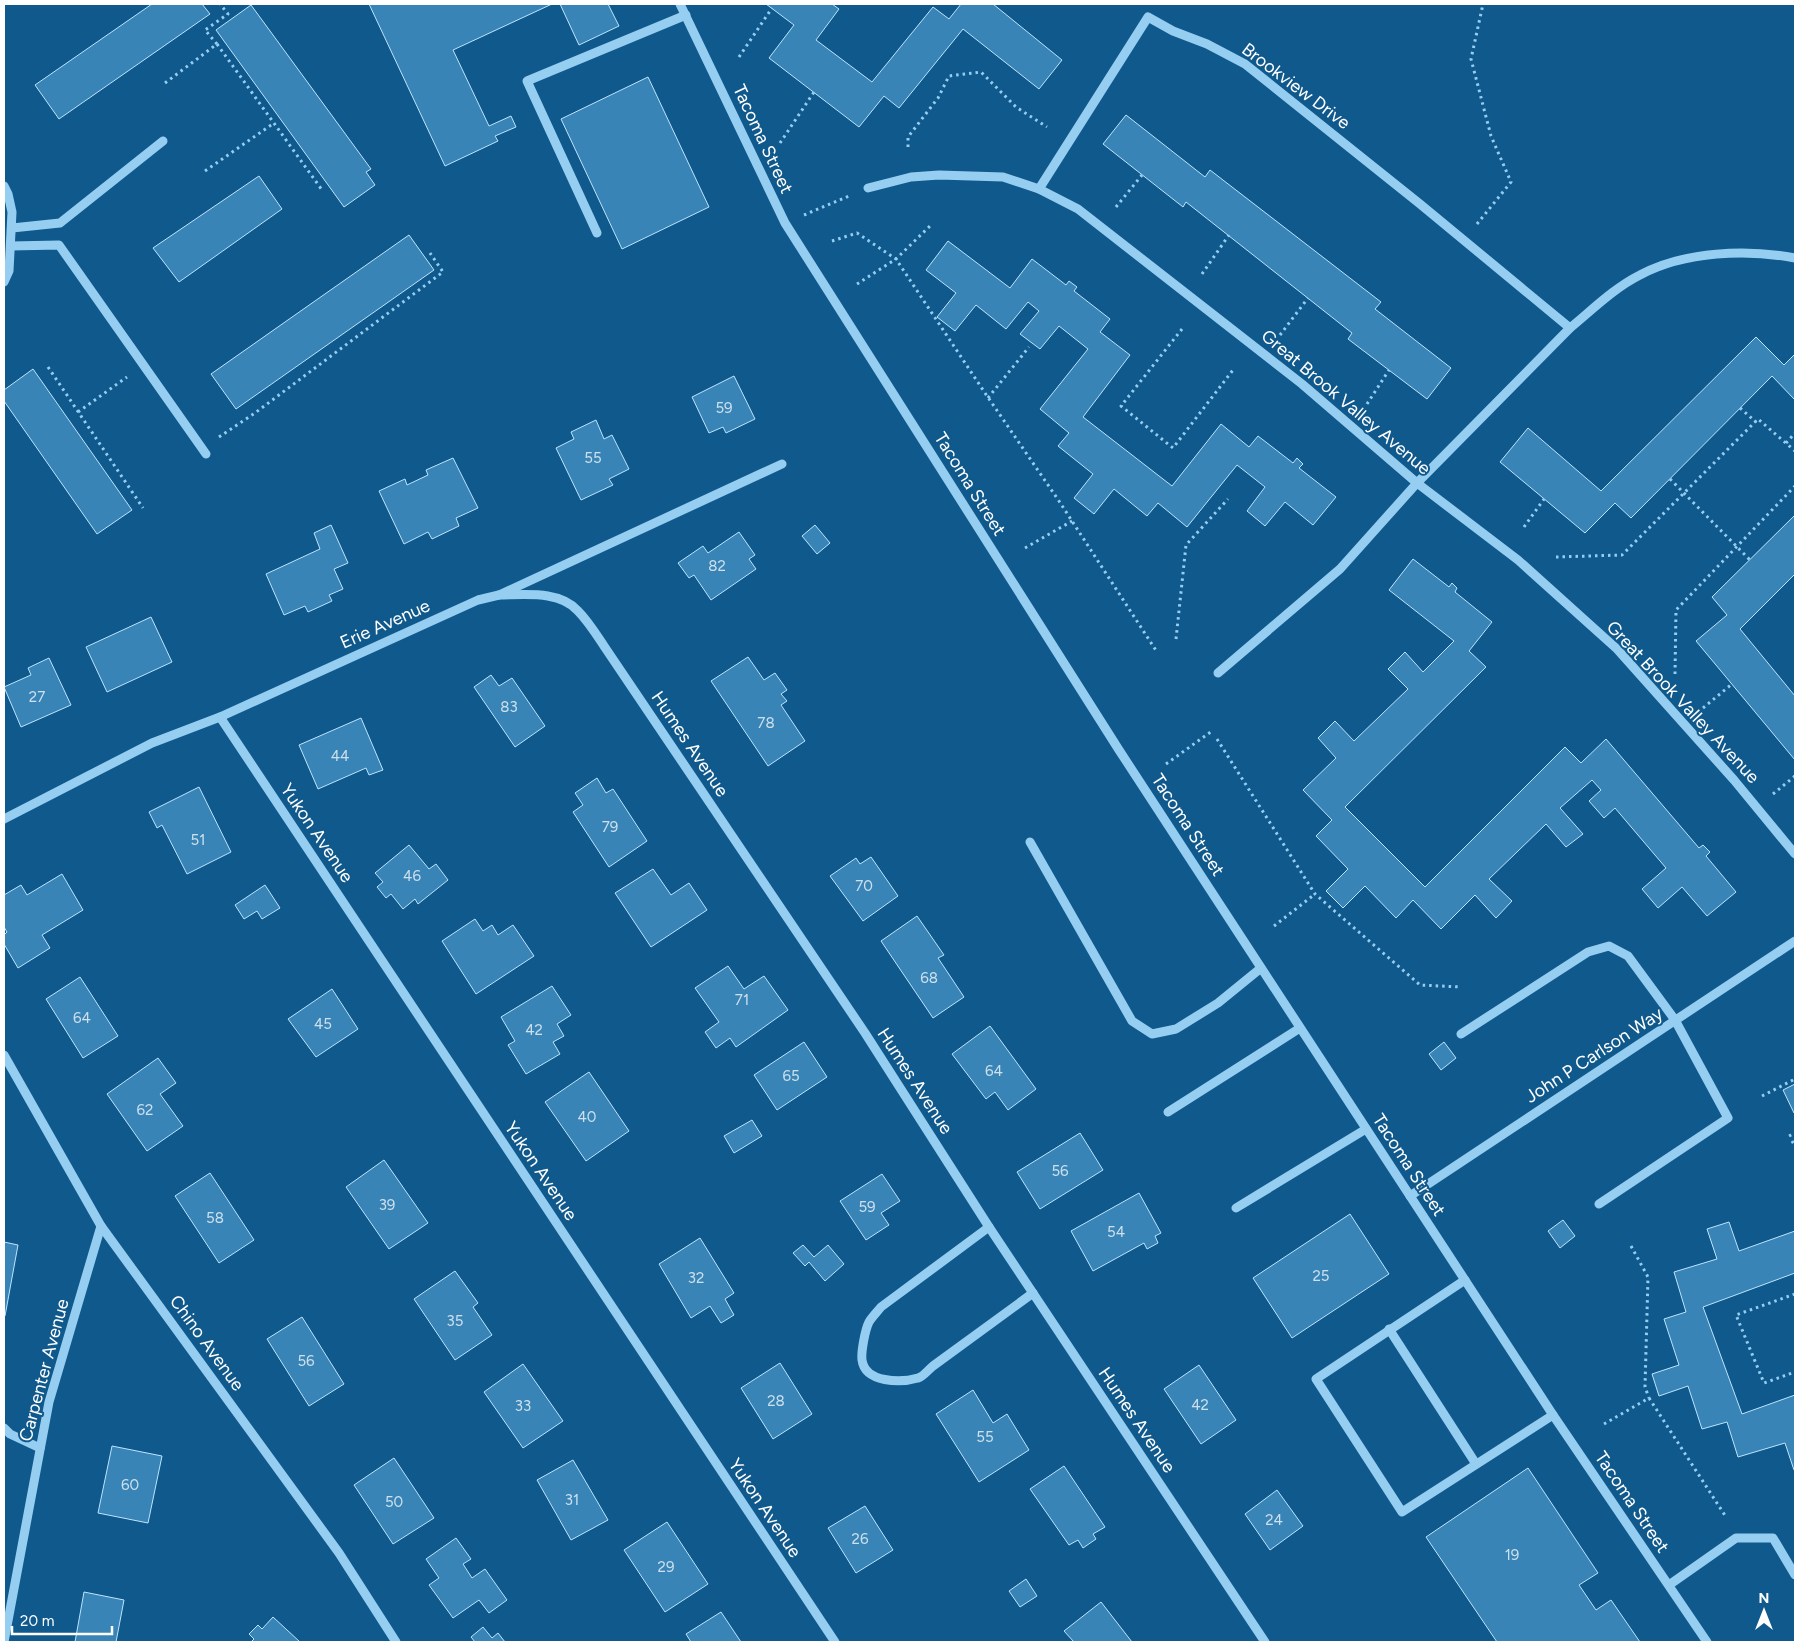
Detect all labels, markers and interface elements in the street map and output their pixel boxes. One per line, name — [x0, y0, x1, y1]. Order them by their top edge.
street label: Brookview Drive — [1237, 38, 1355, 134]
street label: Tacoma Street — [728, 81, 798, 197]
street label: Great Brook Valley Avenue — [1257, 325, 1435, 479]
house number: 59 — [715, 399, 733, 417]
street label: Tacoma Street — [930, 428, 1011, 540]
house number: 55 — [584, 449, 602, 467]
house number: 82 — [708, 557, 726, 575]
street label: Erie Avenue — [337, 594, 434, 654]
street label: Great Brook Valley Avenue — [1602, 616, 1764, 788]
street label: Humes Avenue — [647, 687, 733, 801]
house number: 27 — [29, 688, 45, 706]
house number: 83 — [500, 698, 518, 716]
house number: 78 — [757, 714, 775, 732]
house number: 44 — [331, 747, 349, 765]
street label: Tacoma Street — [1147, 770, 1229, 880]
street label: Yukon Avenue — [276, 779, 358, 887]
house number: 79 — [602, 818, 618, 836]
house number: 51 — [191, 831, 205, 849]
house number: 46 — [403, 867, 421, 885]
house number: 70 — [855, 877, 873, 895]
house number: 68 — [920, 969, 938, 987]
house number: 71 — [735, 991, 749, 1009]
street label: John P Carlson Way — [1521, 1002, 1667, 1108]
house number: 64 — [73, 1009, 91, 1027]
house number: 45 — [314, 1015, 332, 1033]
house number: 42 — [525, 1021, 543, 1039]
street label: Humes Avenue — [872, 1024, 958, 1138]
house number: 64 — [985, 1062, 1003, 1080]
house number: 65 — [782, 1067, 800, 1085]
house number: 62 — [137, 1101, 153, 1119]
house number: 40 — [578, 1108, 596, 1126]
street label: Tacoma Street — [1368, 1110, 1450, 1220]
street label: Yukon Avenue — [500, 1117, 582, 1225]
house number: 56 — [1051, 1162, 1069, 1180]
house number: 39 — [379, 1196, 395, 1214]
house number: 59 — [858, 1198, 876, 1216]
house number: 58 — [206, 1209, 224, 1227]
house number: 54 — [1107, 1223, 1125, 1241]
house number: 25 — [1312, 1267, 1330, 1285]
house number: 32 — [688, 1269, 704, 1287]
street label: Chino Avenue — [165, 1291, 249, 1395]
street label: Carpenter Avenue — [14, 1296, 74, 1444]
house number: 35 — [447, 1312, 463, 1330]
house number: 56 — [297, 1352, 315, 1370]
street label: Humes Avenue — [1094, 1363, 1180, 1477]
house number: 28 — [767, 1392, 785, 1410]
house number: 42 — [1191, 1396, 1209, 1414]
house number: 33 — [515, 1397, 531, 1415]
house number: 55 — [976, 1428, 994, 1446]
street label: Tacoma Street — [1590, 1447, 1674, 1557]
street label: Yukon Avenue — [724, 1454, 806, 1562]
house number: 60 — [121, 1476, 139, 1494]
house number: 31 — [565, 1491, 579, 1509]
house number: 50 — [385, 1493, 403, 1511]
house number: 24 — [1265, 1511, 1283, 1529]
house number: 26 — [852, 1530, 869, 1548]
house number: 19 — [1505, 1546, 1519, 1564]
house number: 29 — [658, 1558, 674, 1576]
north arrow — [1739, 1586, 1789, 1636]
text: N — [1759, 1590, 1769, 1607]
scale bar — [12, 1604, 112, 1636]
text: 20 m — [20, 1612, 54, 1630]

